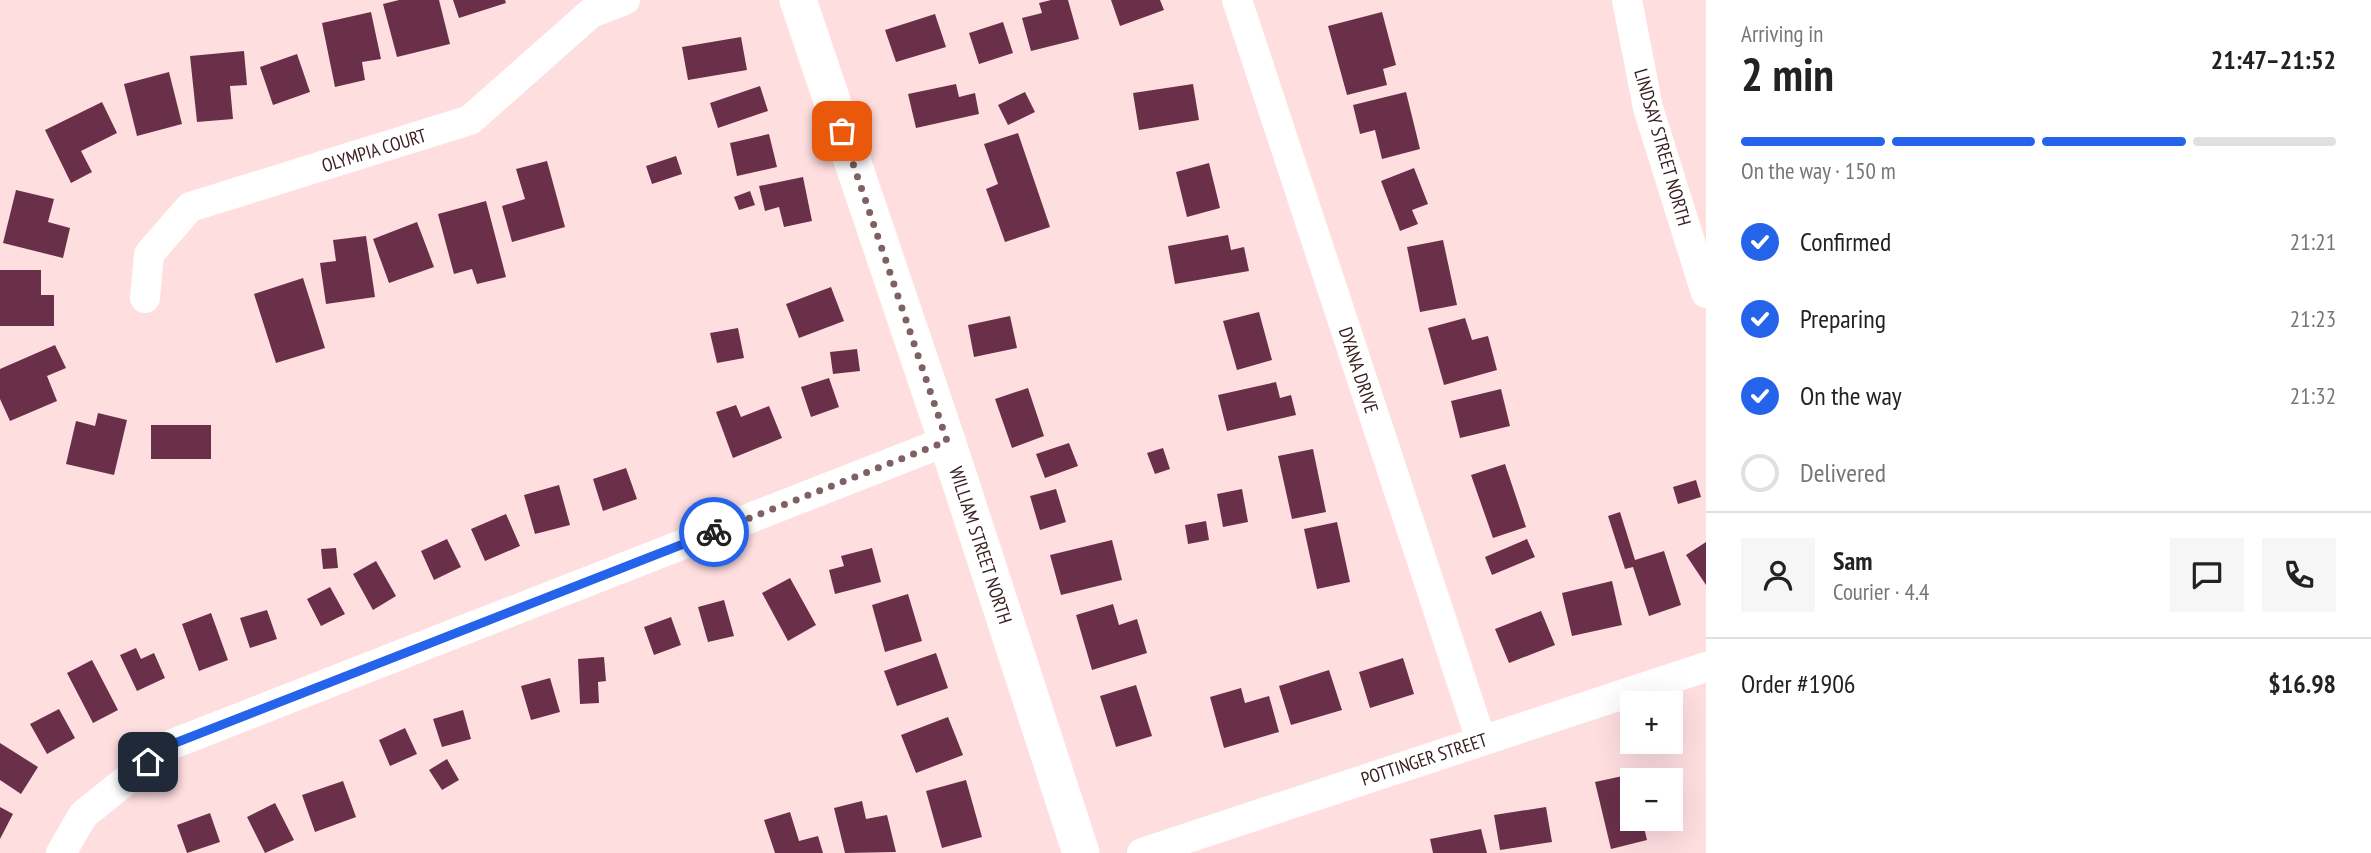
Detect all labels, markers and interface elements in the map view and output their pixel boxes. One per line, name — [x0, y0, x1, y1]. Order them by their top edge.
text: Arriving in — [1741, 19, 1823, 48]
text: 21:47–21:52 — [2211, 43, 2336, 76]
text: 2 min — [1741, 44, 1834, 104]
street label: LINDSAY STREET NORTH — [1629, 66, 1697, 228]
pin — [812, 101, 872, 161]
icon: bag — [823, 112, 861, 150]
street label: OLYMPIA COURT — [319, 123, 430, 177]
text: On the way · 150 m — [1741, 156, 1896, 185]
icon: check — [1741, 223, 1779, 261]
text: Confirmed — [1800, 225, 1891, 258]
text: 21:21 — [2290, 227, 2336, 256]
icon: check — [1741, 300, 1779, 338]
text: Preparing — [1800, 302, 1886, 335]
text: 21:23 — [2290, 304, 2336, 333]
street label: DYANA DRIVE — [1334, 324, 1384, 416]
icon: check — [1741, 377, 1779, 415]
text: On the way — [1800, 379, 1902, 412]
text: 21:32 — [2290, 381, 2336, 410]
text: Delivered — [1800, 456, 1886, 489]
street label: WILLIAM STREET NORTH — [944, 463, 1018, 627]
courier — [679, 497, 749, 567]
icon: bike — [695, 513, 733, 551]
button: person — [1741, 538, 1815, 612]
button: chat — [2170, 538, 2244, 612]
button: phone — [2262, 538, 2336, 612]
text: Sam — [1833, 544, 1872, 577]
text: Courier · 4.4 — [1833, 577, 1929, 606]
text: Order #1906 — [1741, 667, 1856, 700]
text: $16.98 — [2268, 667, 2336, 700]
map controls — [1620, 691, 1683, 831]
button: + — [1620, 691, 1683, 754]
street label: POTTINGER STREET — [1358, 727, 1491, 791]
pin — [118, 732, 178, 792]
icon: home — [129, 743, 167, 781]
button: − — [1620, 768, 1683, 831]

